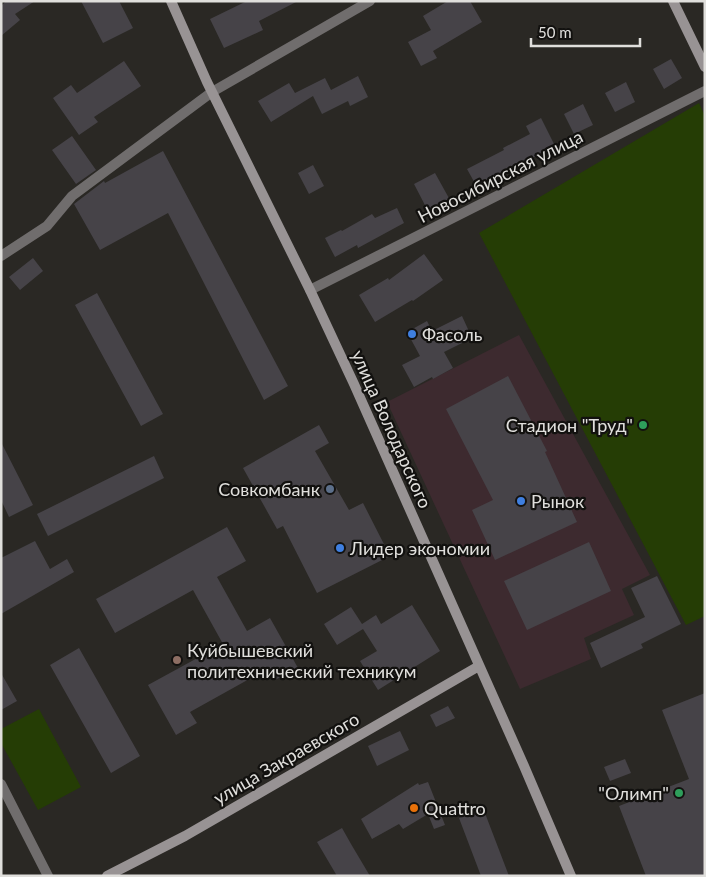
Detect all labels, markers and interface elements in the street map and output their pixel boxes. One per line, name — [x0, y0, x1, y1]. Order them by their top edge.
scale bar — [531, 15, 640, 47]
text: 50 m — [538, 23, 572, 41]
street label: Новосибирская улица — [414, 125, 586, 227]
place label: Фасоль — [422, 323, 483, 345]
marker: Фасоль — [406, 328, 418, 340]
street label: улица Володарского — [347, 347, 437, 511]
place label: Стадион "Труд" — [506, 414, 633, 436]
marker: Стадион "Труд" — [637, 419, 649, 431]
place label: Совкомбанк — [218, 478, 321, 500]
marker: Совкомбанк — [324, 483, 336, 495]
place label: Рынок — [531, 490, 585, 512]
marker: Рынок — [515, 495, 527, 507]
place label: Лидер экономии — [349, 537, 490, 559]
marker: Лидер экономии — [334, 542, 346, 554]
place label: Куйбышевский политехнический техникум — [187, 639, 416, 682]
marker: Куйбышевский политехнический техникум — [171, 654, 183, 666]
street label: улица Закраевского — [209, 707, 363, 809]
place label: "Олимп" — [598, 782, 669, 804]
marker: "Олимп" — [673, 787, 685, 799]
place label: Quattro — [424, 797, 486, 819]
marker: Quattro — [408, 802, 420, 814]

